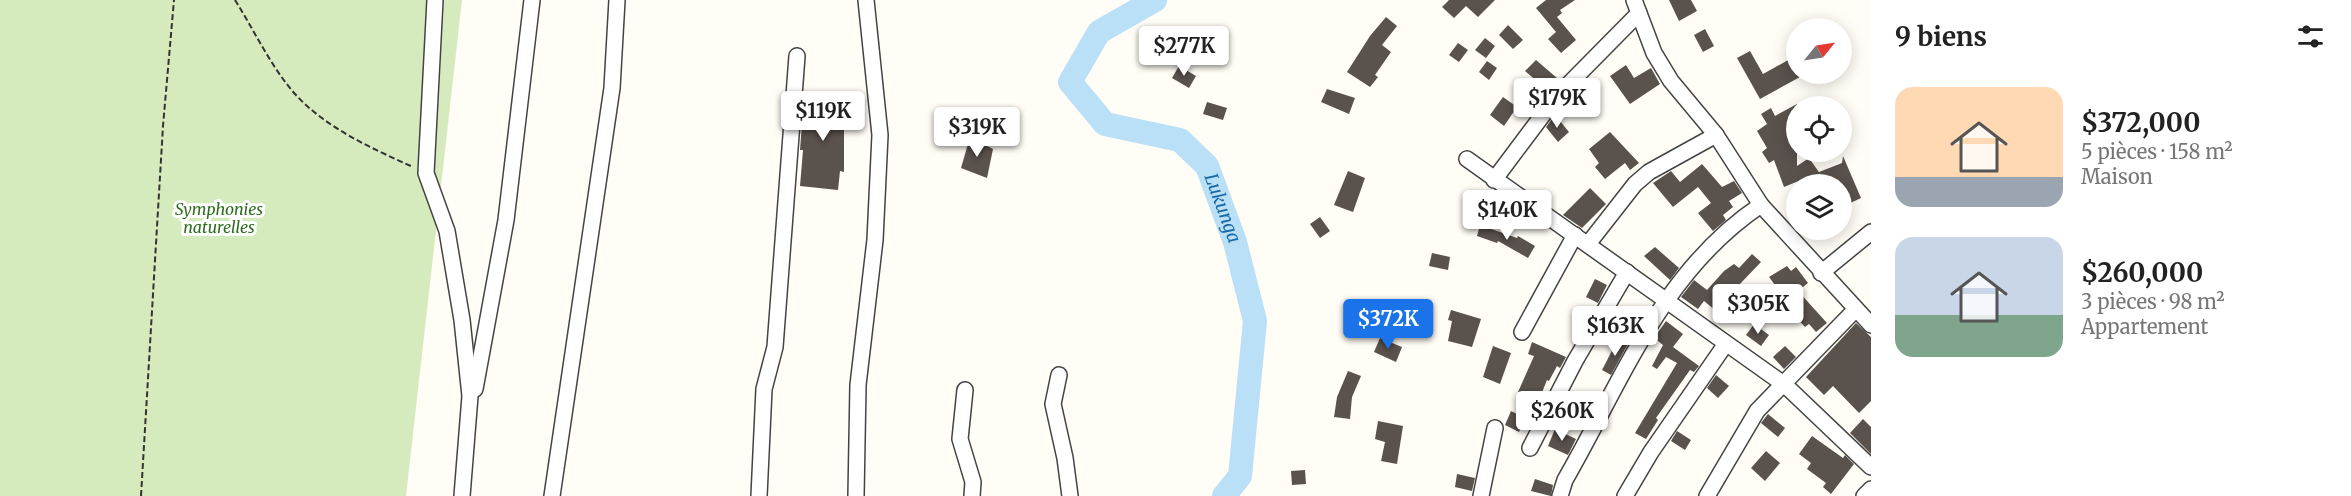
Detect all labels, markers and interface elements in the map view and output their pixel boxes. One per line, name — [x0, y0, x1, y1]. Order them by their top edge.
north arrow — [1786, 18, 1852, 84]
map controls — [1786, 18, 1852, 240]
text: 9 biens — [1895, 20, 1987, 53]
icon: filters — [2294, 20, 2327, 53]
pin: $277K — [1142, 26, 1226, 77]
text: $277K — [1153, 33, 1215, 58]
pin: $179K — [1515, 78, 1599, 129]
text: $179K — [1527, 85, 1587, 110]
pin: $119K — [781, 91, 865, 142]
button: locate — [1786, 96, 1852, 162]
text: $119K — [795, 98, 851, 123]
text: $372,000 — [2081, 106, 2200, 139]
pin: $319K — [935, 107, 1019, 158]
icon: home — [1943, 111, 2015, 183]
text: $319K — [948, 114, 1006, 139]
text: 5 pièces · 158 m² — [2081, 139, 2233, 164]
text: Maison — [2081, 164, 2153, 189]
water label: Lukunga — [1200, 170, 1246, 246]
button: layers — [1786, 174, 1852, 240]
pin: $140K — [1465, 190, 1549, 241]
text: $140K — [1477, 197, 1537, 222]
park label: Symphonies naturelles — [175, 199, 263, 237]
text: $260,000 — [2081, 256, 2203, 289]
icon: home — [1943, 261, 2015, 333]
pin: $305K — [1716, 284, 1800, 335]
text: 3 pièces · 98 m² — [2081, 289, 2225, 314]
text: $305K — [1726, 291, 1790, 316]
pin: $372K — [1346, 299, 1430, 350]
text: $372K — [1357, 306, 1419, 331]
pin: $163K — [1573, 306, 1657, 357]
text: $163K — [1586, 313, 1644, 338]
text: Appartement — [2081, 314, 2208, 339]
pin: $260K — [1520, 391, 1604, 442]
text: $260K — [1530, 398, 1594, 423]

